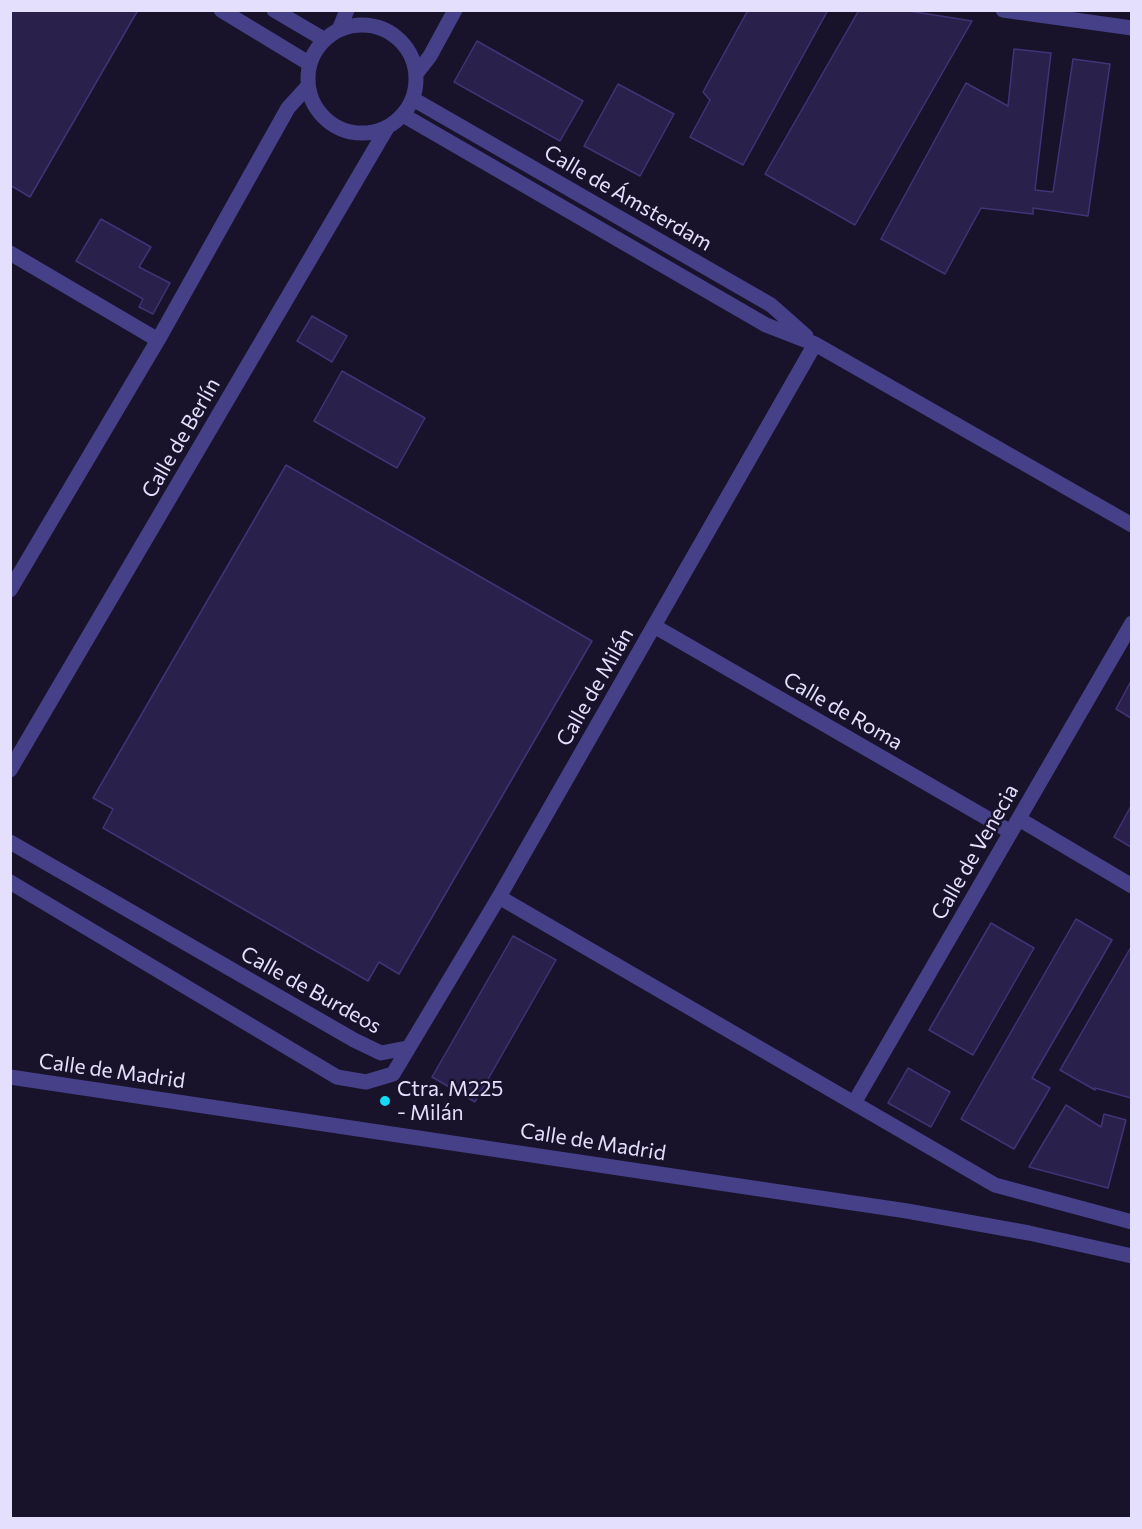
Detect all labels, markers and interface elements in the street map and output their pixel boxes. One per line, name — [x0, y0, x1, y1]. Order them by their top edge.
street label: Calle de Ámsterdam — [540, 140, 716, 256]
street label: Calle de Berlín — [137, 374, 225, 502]
street label: Calle de Milán — [551, 623, 639, 751]
street label: Calle de Roma — [779, 667, 907, 755]
street label: Calle de Venecia — [926, 780, 1024, 924]
street label: Calle de Burdeos — [236, 941, 386, 1039]
street label: Calle de Madrid — [37, 1048, 187, 1094]
place label: Ctra. M225 - Milán — [397, 1076, 503, 1126]
marker: Ctra. M225 - Milán — [378, 1094, 392, 1108]
street label: Calle de Madrid — [518, 1118, 668, 1166]

